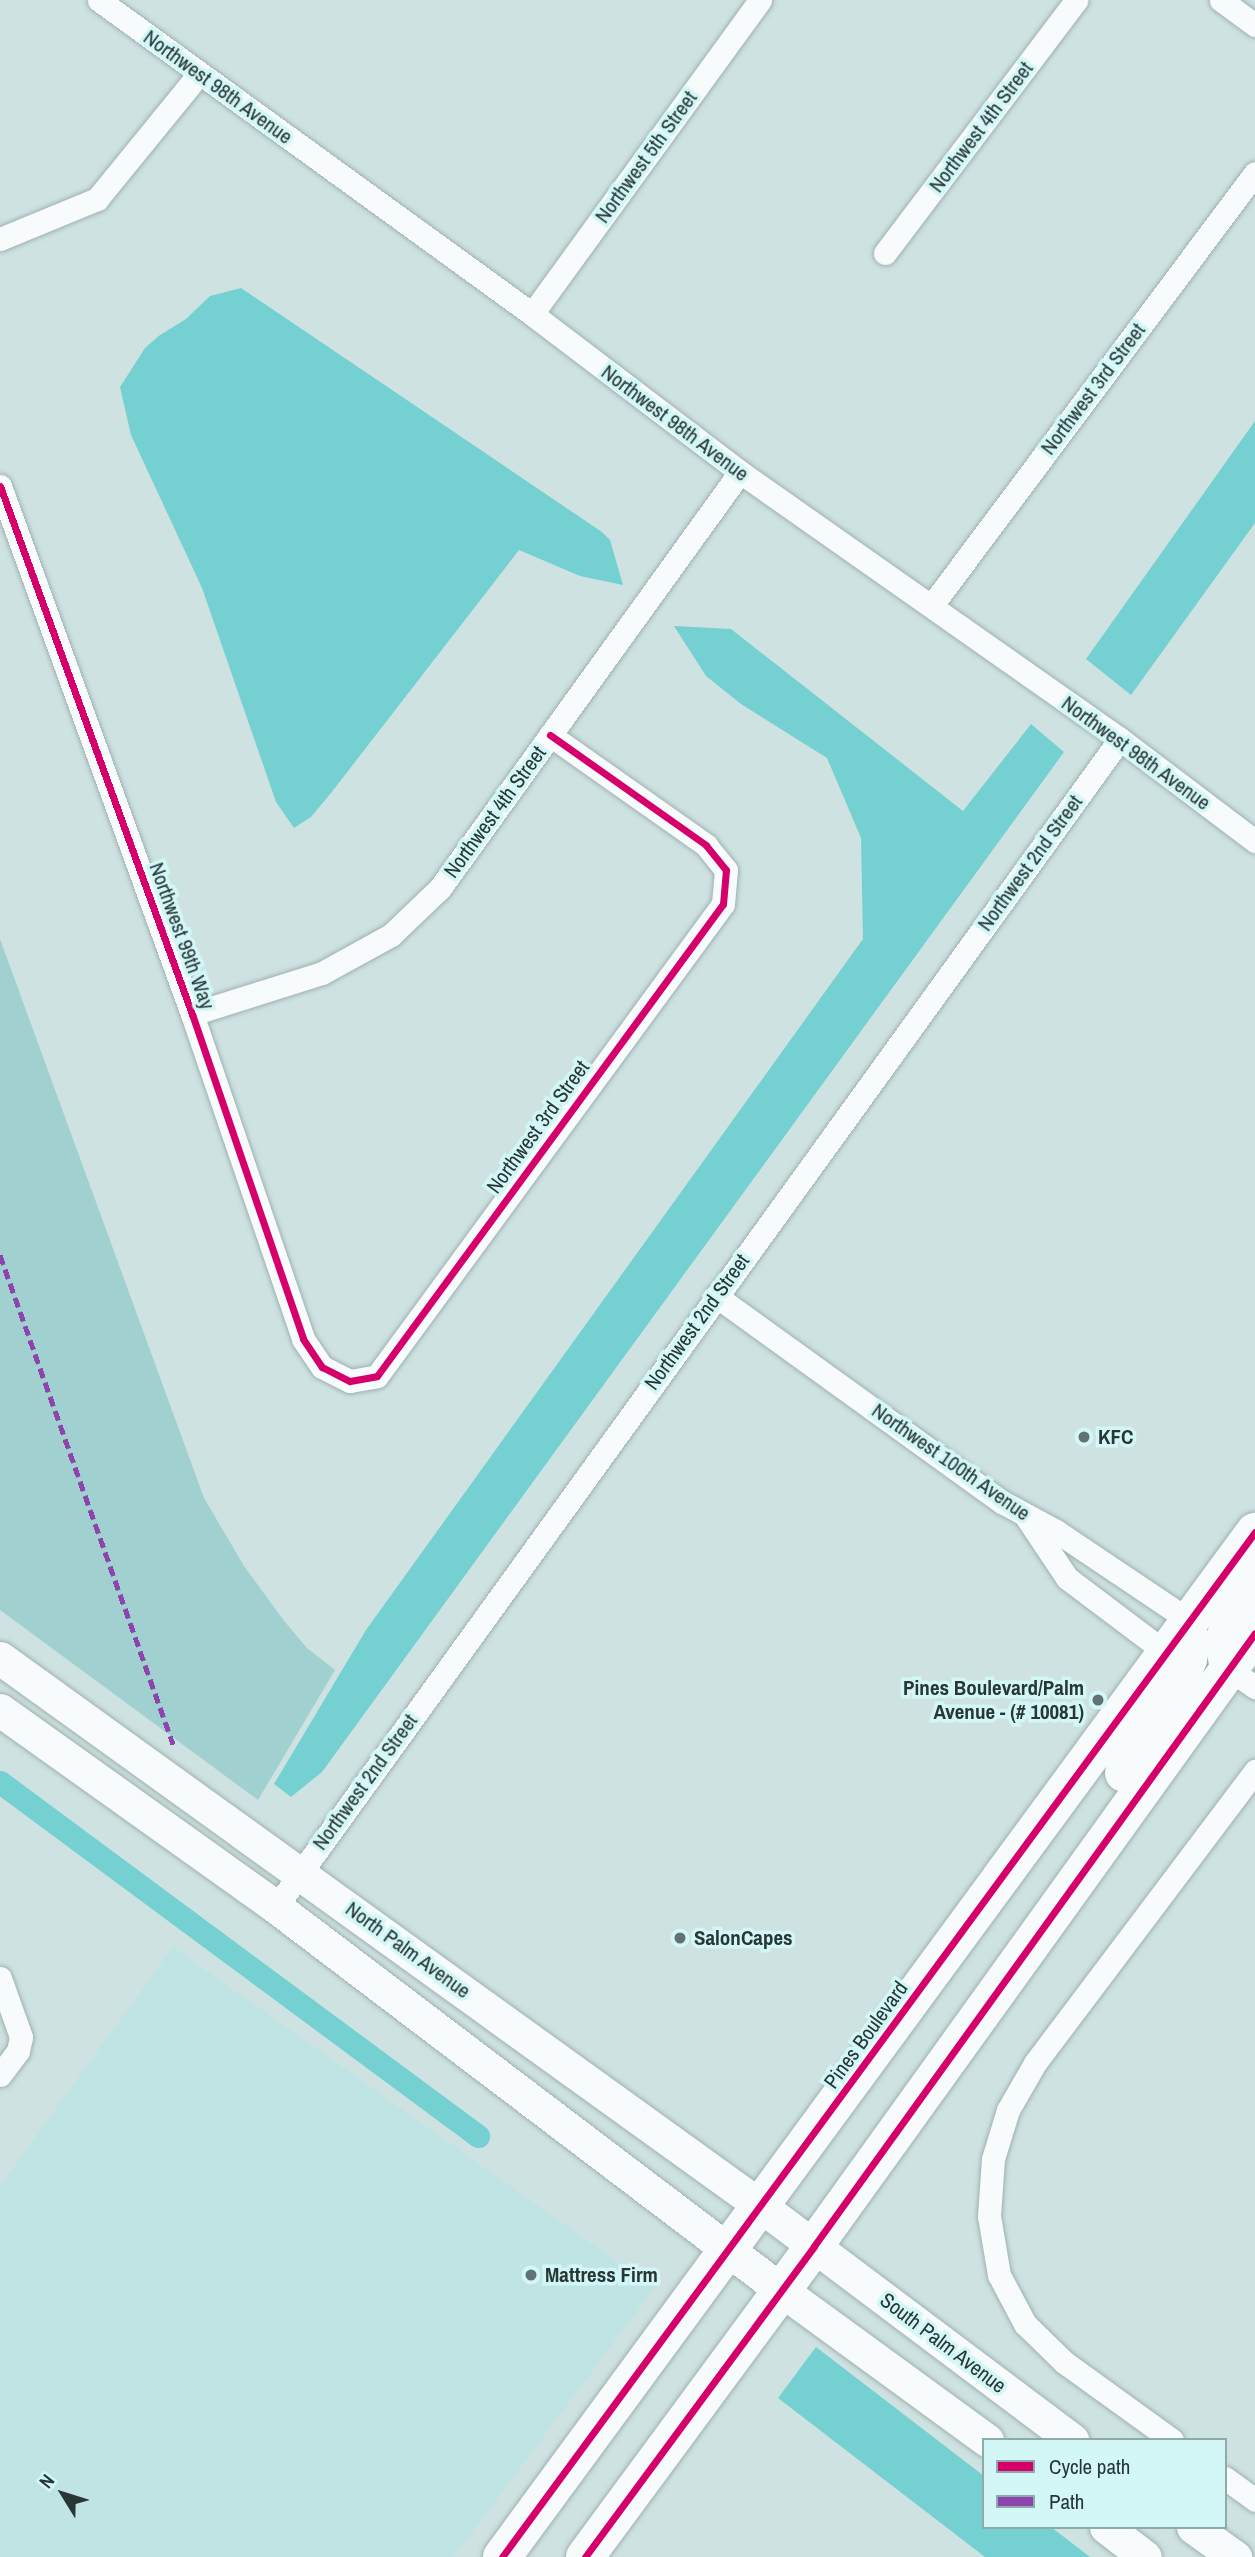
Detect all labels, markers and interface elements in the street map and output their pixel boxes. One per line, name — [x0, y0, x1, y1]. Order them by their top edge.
street label: Northwest 98th Avenue — [138, 24, 298, 150]
street label: Northwest 4th Street — [924, 57, 1038, 197]
street label: Northwest 5th Street — [590, 86, 702, 228]
street label: Northwest 3rd Street — [1035, 318, 1151, 460]
street label: Northwest 98th Avenue — [596, 359, 754, 487]
street label: Northwest 98th Avenue — [1056, 690, 1216, 816]
street label: Northwest 4th Street — [439, 741, 551, 883]
street label: Northwest 2nd Street — [972, 790, 1088, 936]
street label: Northwest 99th Way — [144, 859, 220, 1013]
street label: Northwest 3rd Street — [481, 1056, 595, 1198]
street label: Northwest 2nd Street — [639, 1249, 755, 1395]
street label: Northwest 100th Avenue — [867, 1398, 1035, 1526]
place label: KFC — [1098, 1424, 1133, 1450]
marker: KFC — [1076, 1429, 1092, 1445]
place label: Pines Boulevard/Palm Avenue - (# 10081) — [903, 1675, 1084, 1725]
marker: Pines Boulevard/Palm Avenue - (# 10081) — [1090, 1692, 1106, 1708]
street label: Northwest 2nd Street — [307, 1709, 423, 1855]
street label: North Palm Avenue — [340, 1896, 476, 2004]
place label: SalonCapes — [694, 1925, 793, 1951]
marker: SalonCapes — [672, 1930, 688, 1946]
street label: Pines Boulevard — [819, 1976, 913, 2094]
place label: Mattress Firm — [545, 2262, 658, 2288]
marker: Mattress Firm — [523, 2267, 539, 2283]
street label: South Palm Avenue — [875, 2287, 1011, 2399]
legend — [982, 2438, 1227, 2529]
text: Cycle path — [1049, 2452, 1130, 2481]
north arrow — [28, 2459, 98, 2529]
text: N — [33, 2469, 60, 2494]
text: Path — [1049, 2487, 1084, 2516]

